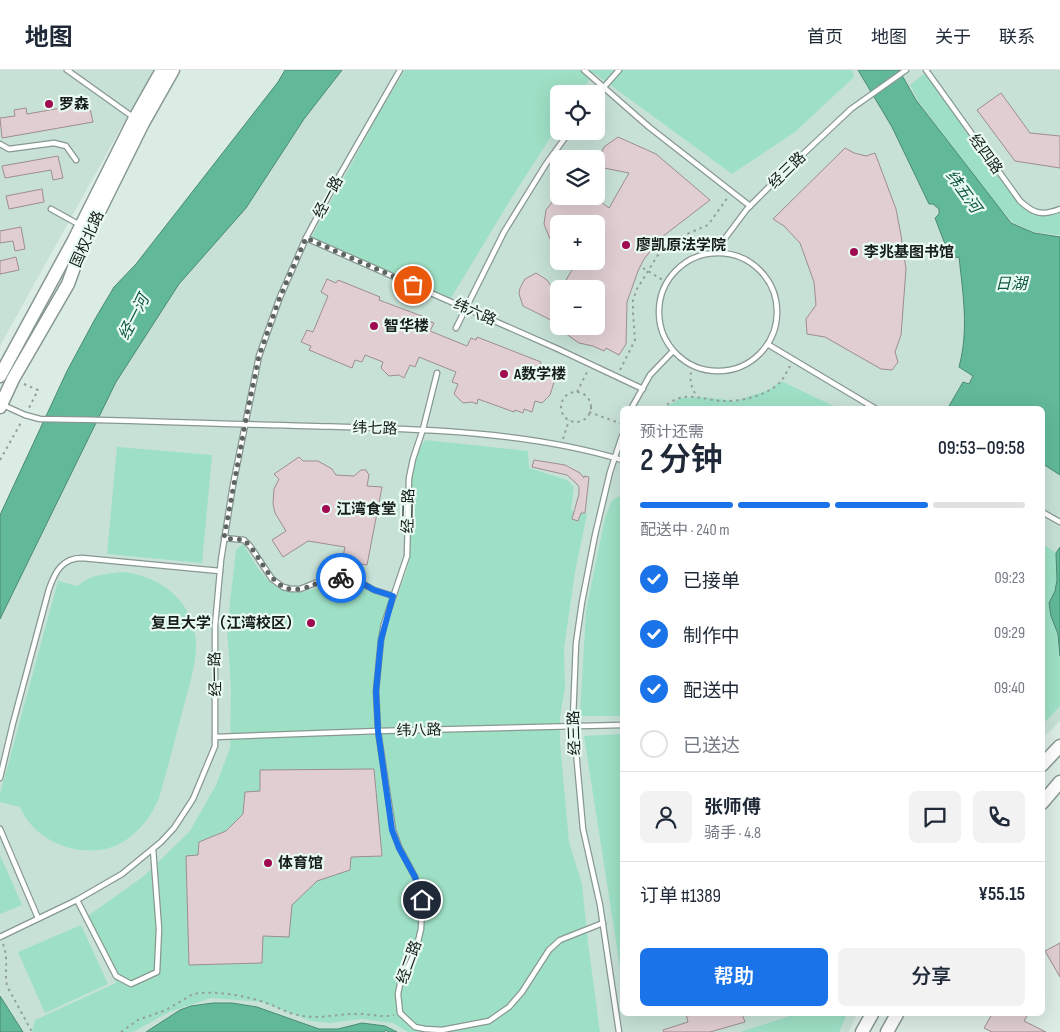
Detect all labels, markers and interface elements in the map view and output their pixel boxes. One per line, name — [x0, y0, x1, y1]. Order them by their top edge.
text: 地图 — [25, 23, 73, 52]
text: 首页 — [807, 27, 843, 48]
text: 地图 — [871, 27, 907, 48]
text: 关于 — [935, 27, 971, 48]
text: 联系 — [999, 27, 1035, 48]
map controls — [550, 85, 605, 335]
button: locate — [550, 85, 605, 140]
place label: 罗森 — [59, 95, 89, 114]
marker: 罗森 — [43, 98, 55, 110]
street label: 经四路 — [965, 131, 1007, 178]
street label: 经三路 — [765, 148, 810, 193]
button: layers — [550, 150, 605, 205]
water label: 纬五河 — [941, 167, 986, 219]
street label: 经一路 — [309, 173, 347, 222]
street label: 国权北路 — [67, 208, 108, 270]
button: + — [550, 215, 605, 270]
place label: 廖凯原法学院 — [636, 236, 726, 255]
marker: 廖凯原法学院 — [620, 239, 632, 251]
place label: 李兆基图书馆 — [864, 243, 954, 262]
marker: 李兆基图书馆 — [848, 246, 860, 258]
pin — [392, 264, 434, 306]
icon: bag — [399, 271, 427, 299]
water label: 日湖 — [995, 275, 1030, 294]
button: − — [550, 280, 605, 335]
water label: 经一河 — [115, 289, 155, 343]
street label: 纬六路 — [450, 295, 499, 330]
place label: 智华楼 — [384, 317, 429, 336]
marker: 智华楼 — [368, 320, 380, 332]
place label: A数学楼 — [513, 365, 566, 384]
marker: A数学楼 — [498, 368, 510, 380]
street label: 纬七路 — [352, 418, 398, 439]
text: 预计还需 — [640, 423, 704, 442]
text: 09:53–09:58 — [938, 437, 1025, 460]
text: 2 分钟 — [640, 441, 723, 480]
street label: 经二路 — [399, 488, 418, 534]
place label: 江湾食堂 — [336, 500, 396, 519]
marker: 江湾食堂 — [320, 503, 332, 515]
text: 配送中 · 240 m — [640, 521, 729, 540]
courier — [316, 553, 366, 603]
icon: bike — [327, 564, 355, 592]
icon: check — [640, 565, 668, 593]
text: 09:23 — [994, 569, 1025, 588]
text: 已接单 — [683, 570, 740, 593]
place label: 复旦大学（江湾校区） — [151, 614, 301, 633]
marker: 复旦大学（江湾校区） — [305, 617, 317, 629]
icon: check — [640, 620, 668, 648]
text: 09:29 — [994, 624, 1025, 643]
text: 制作中 — [683, 625, 740, 648]
street label: 经一路 — [206, 651, 225, 697]
icon: check — [640, 675, 668, 703]
text: 09:40 — [994, 679, 1025, 698]
text: 配送中 — [683, 680, 740, 703]
street label: 经三路 — [564, 710, 585, 756]
street label: 纬八路 — [396, 721, 442, 740]
text: 已送达 — [683, 735, 740, 758]
button: person — [640, 791, 692, 843]
button: chat — [909, 791, 961, 843]
button: phone — [973, 791, 1025, 843]
text: 张师傅 — [704, 796, 761, 819]
text: 骑手 · 4.8 — [704, 824, 761, 843]
place label: 体育馆 — [278, 854, 323, 873]
marker: 体育馆 — [262, 857, 274, 869]
pin — [401, 879, 443, 921]
text: ¥55.15 — [978, 883, 1025, 906]
text: 订单 #1389 — [640, 885, 721, 908]
icon: home — [408, 886, 436, 914]
street label: 经二路 — [393, 938, 426, 987]
button: 帮助 — [640, 948, 828, 1006]
button: 分享 — [838, 948, 1025, 1006]

